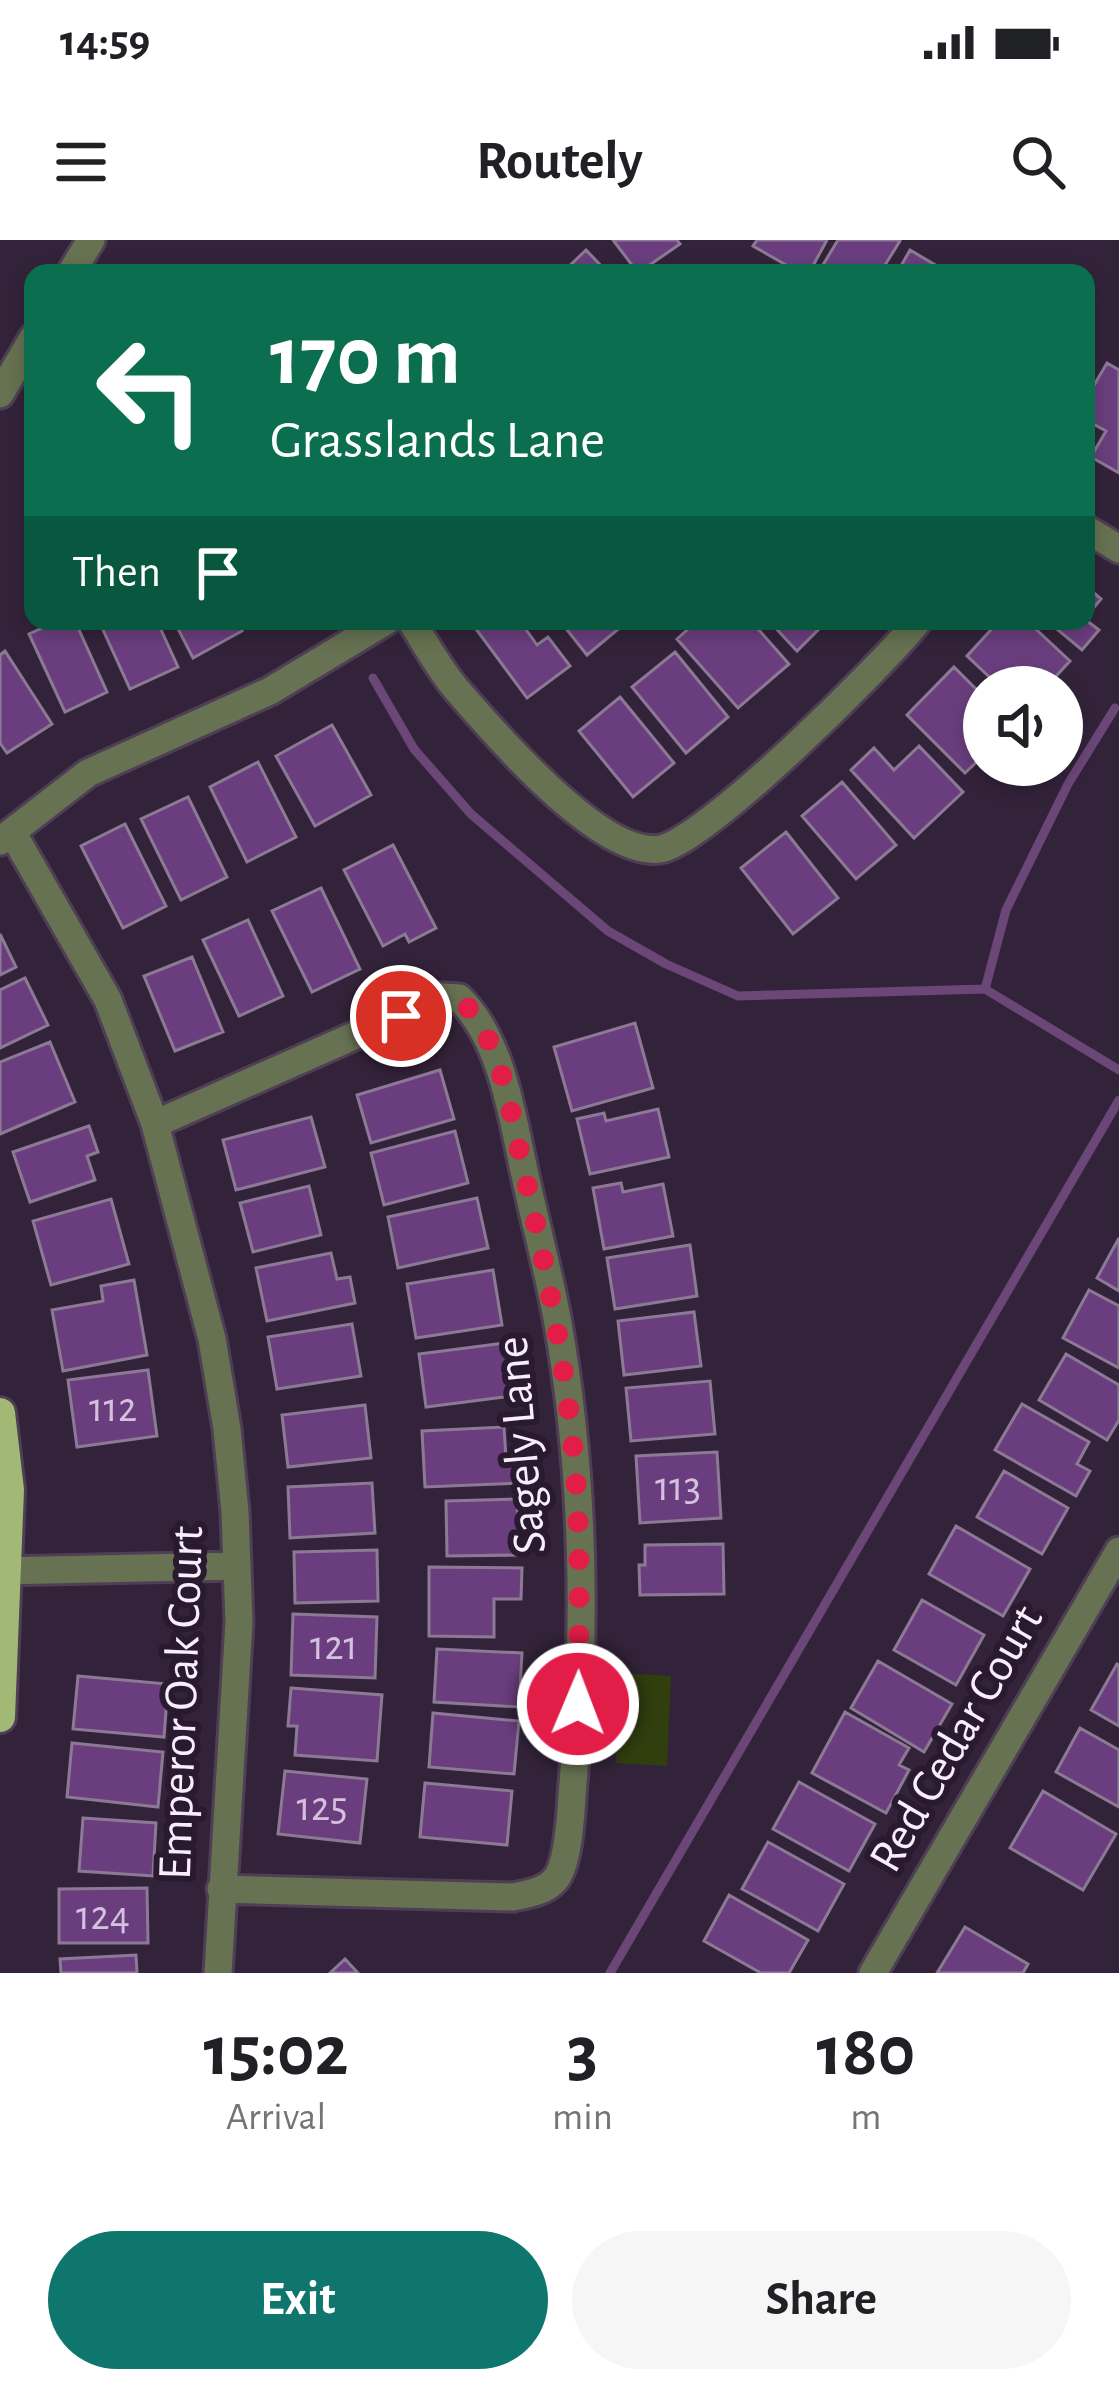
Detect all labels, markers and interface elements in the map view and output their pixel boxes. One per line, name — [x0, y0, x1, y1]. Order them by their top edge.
text: 14:59 — [60, 19, 150, 64]
icon: menu — [48, 129, 114, 195]
icon: search — [1005, 129, 1071, 195]
text: Routely — [476, 135, 643, 189]
icon: left — [72, 312, 228, 468]
text: 170 m — [270, 316, 461, 400]
text: Grasslands Lane — [270, 414, 605, 468]
icon: arrive — [185, 540, 251, 606]
text: Then — [72, 550, 161, 595]
map controls — [963, 666, 1083, 786]
button: sound — [963, 666, 1083, 786]
pin — [350, 965, 452, 1067]
icon: arrive — [368, 983, 434, 1049]
street label: Sagely Lane — [489, 1334, 555, 1556]
house number: 112 — [89, 1387, 137, 1429]
house number: 113 — [655, 1466, 701, 1508]
street label: Emperor Oak Court — [152, 1525, 212, 1881]
street label: Red Cedar Court — [862, 1598, 1052, 1880]
house number: 121 — [310, 1625, 358, 1667]
position arrow — [515, 1641, 641, 1767]
house number: 125 — [296, 1786, 348, 1828]
house number: 124 — [76, 1895, 130, 1937]
text: 15:02 — [204, 2016, 349, 2088]
text: 3 — [567, 2016, 598, 2088]
text: 180 — [816, 2016, 915, 2088]
text: Arrival — [226, 2098, 326, 2137]
text: min — [552, 2098, 613, 2137]
text: m — [850, 2098, 882, 2137]
button: Exit — [48, 2231, 548, 2369]
button: Share — [572, 2231, 1071, 2369]

